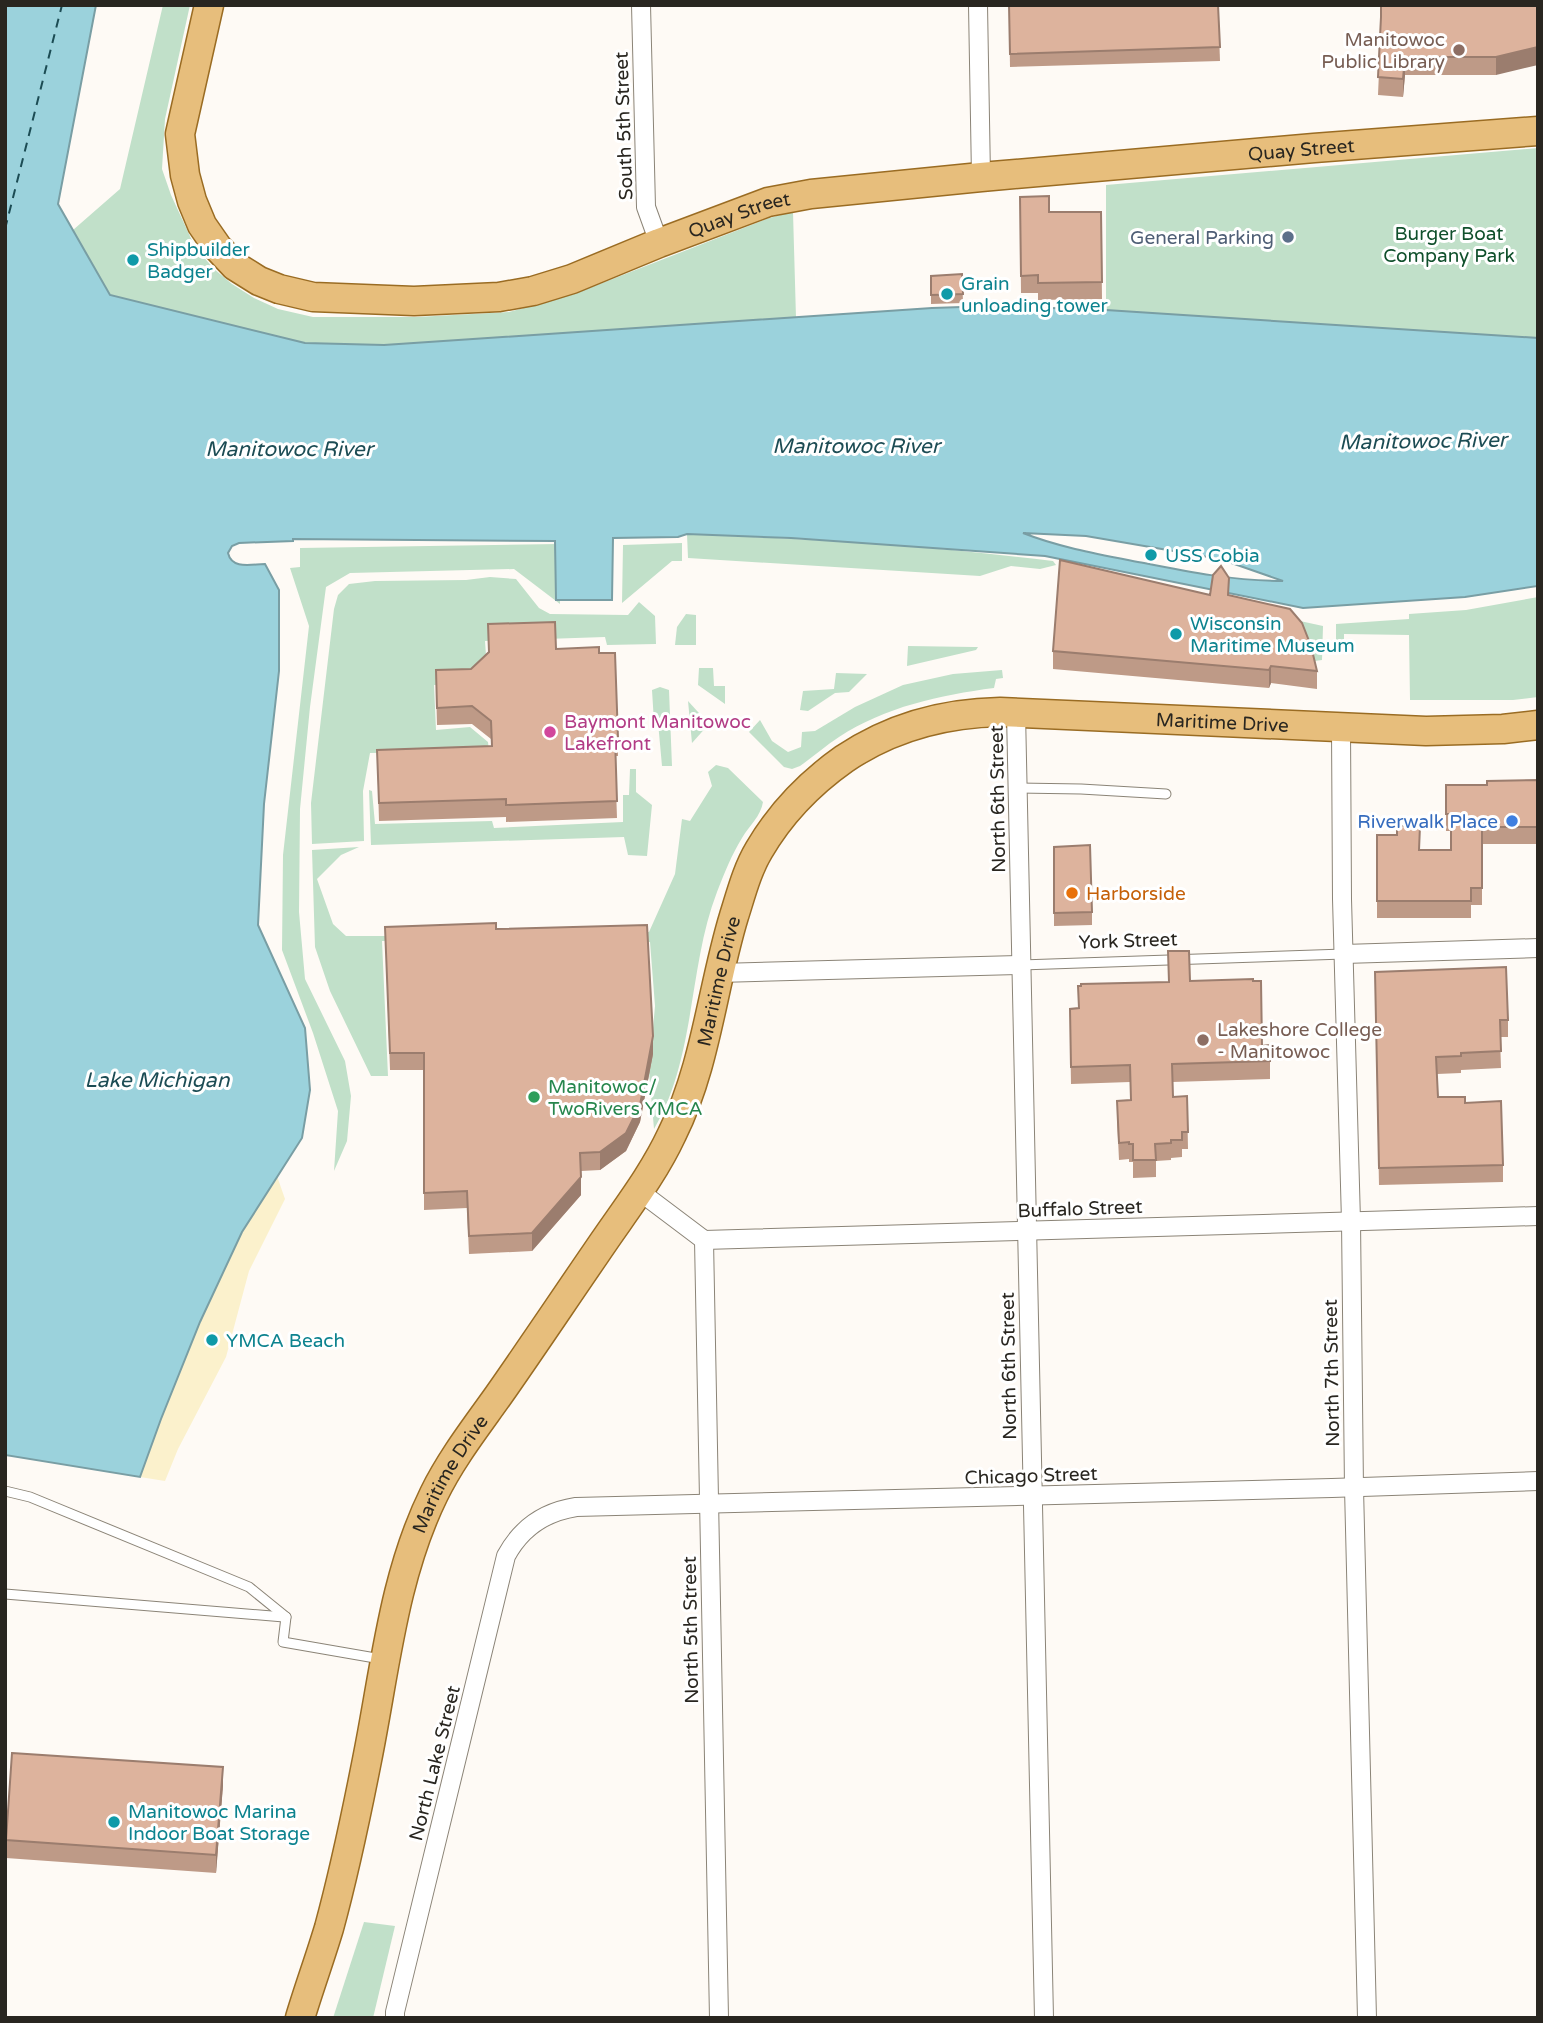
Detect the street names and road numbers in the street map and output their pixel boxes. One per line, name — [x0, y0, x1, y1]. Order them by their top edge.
street label: South 5th Street — [610, 51, 638, 201]
street label: Quay Street — [1247, 135, 1355, 166]
street label: Quay Street — [685, 188, 792, 243]
street label: Maritime Drive — [1155, 709, 1289, 737]
street label: North 6th Street — [986, 725, 1010, 873]
street label: Maritime Drive — [693, 914, 745, 1049]
street label: York Street — [1078, 928, 1178, 954]
street label: Buffalo Street — [1017, 1196, 1143, 1222]
street label: North 6th Street — [997, 1292, 1021, 1440]
street label: North 7th Street — [1320, 1299, 1344, 1447]
street label: Maritime Drive — [408, 1411, 493, 1537]
street label: Chicago Street — [964, 1463, 1098, 1489]
street label: North 5th Street — [679, 1556, 703, 1704]
street label: North Lake Street — [405, 1683, 465, 1843]

